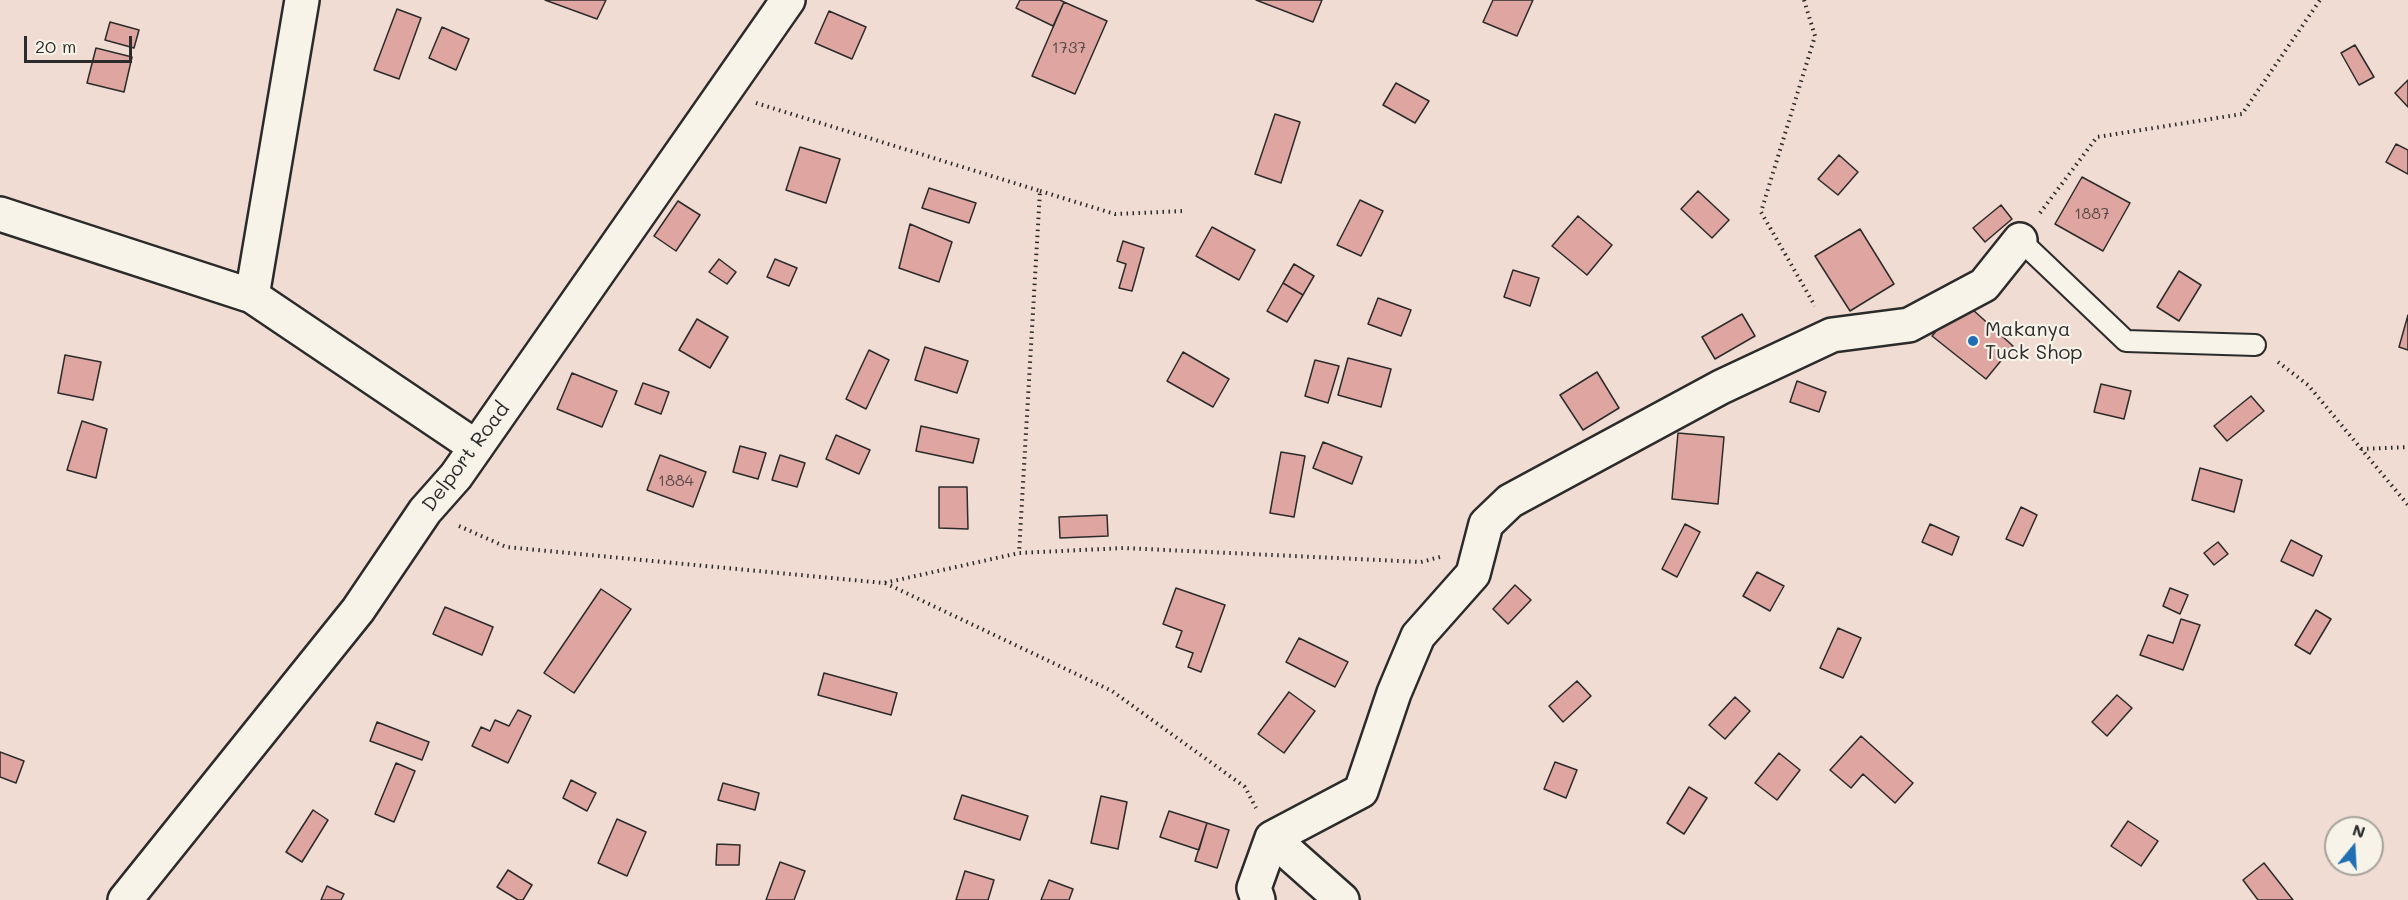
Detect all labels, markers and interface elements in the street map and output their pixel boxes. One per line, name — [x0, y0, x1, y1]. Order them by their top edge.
scale bar — [27, 24, 135, 62]
text: 20 m — [35, 34, 76, 58]
house number: 1737 — [1052, 38, 1086, 58]
house number: 1887 — [2074, 204, 2110, 224]
place label: Makanya Tuck Shop — [1985, 318, 2083, 365]
marker: Makanya Tuck Shop — [1966, 334, 1980, 348]
street label: Delport Road — [417, 398, 515, 516]
house number: 1884 — [658, 471, 694, 491]
north arrow — [2324, 816, 2384, 876]
text: N — [2350, 818, 2368, 842]

